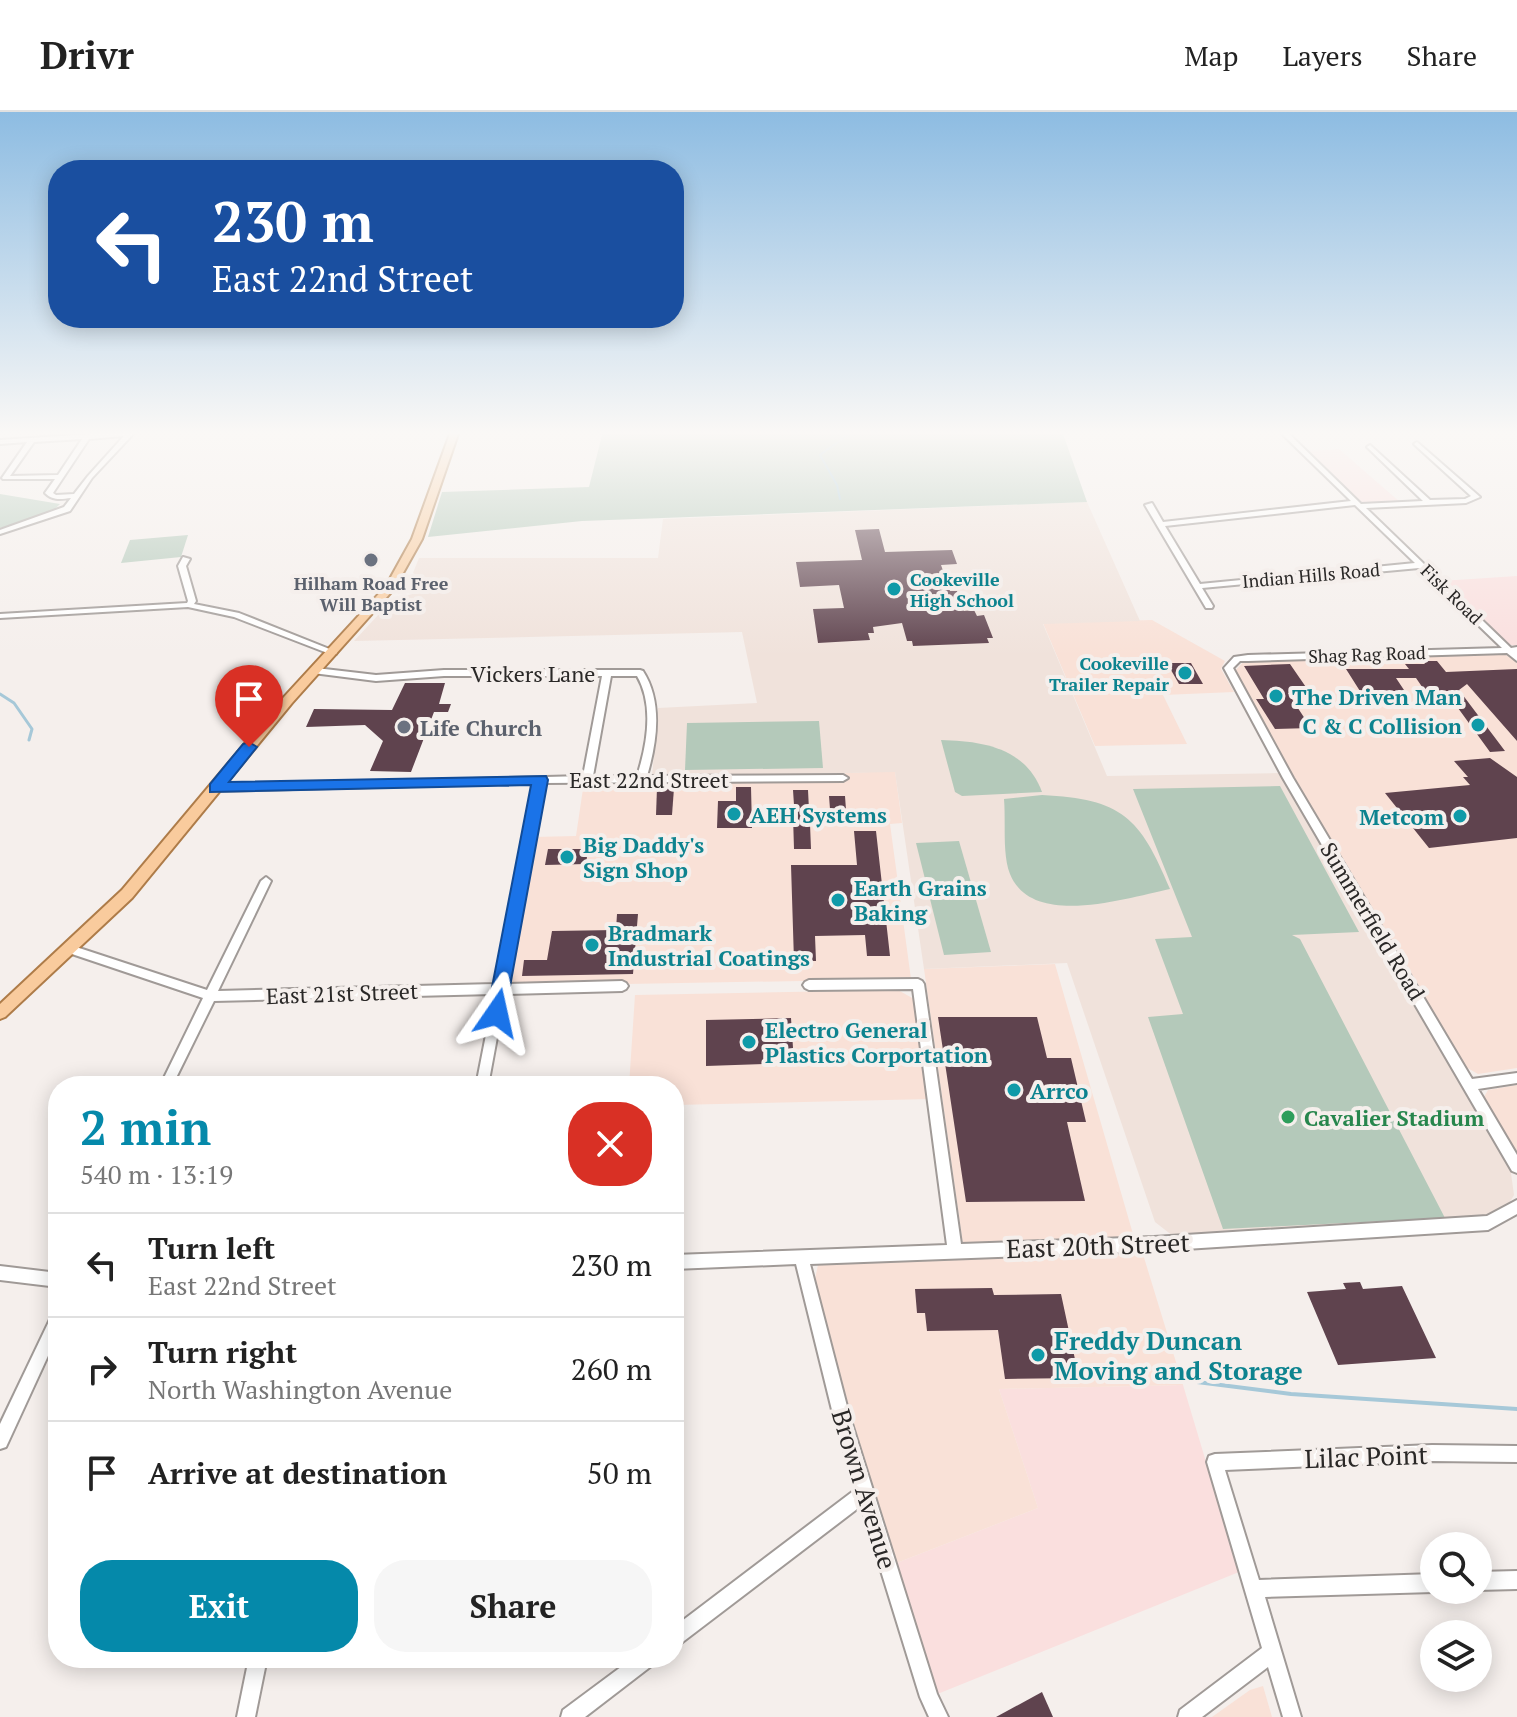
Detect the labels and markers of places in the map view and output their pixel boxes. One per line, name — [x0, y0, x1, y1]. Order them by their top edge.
marker: Hilham Road Free Will Baptist — [362, 551, 380, 569]
place label: Cookeville High School — [910, 567, 1014, 612]
place label: Hilham Road Free Will Baptist — [294, 571, 449, 616]
marker: Cookeville High School — [885, 580, 903, 598]
place label: Cookeville Trailer Repair — [1049, 651, 1169, 696]
marker: Cookeville Trailer Repair — [1176, 664, 1194, 682]
pin — [215, 665, 283, 747]
place label: The Driven Man — [1292, 682, 1462, 711]
marker: The Driven Man — [1267, 687, 1285, 705]
place label: C & C Collision — [1302, 711, 1462, 740]
place label: Life Church — [420, 713, 542, 742]
marker: C & C Collision — [1469, 716, 1487, 734]
marker: Life Church — [395, 718, 413, 736]
place label: AEH Systems — [750, 800, 887, 829]
place label: Metcom — [1359, 802, 1445, 831]
marker: AEH Systems — [725, 805, 743, 823]
marker: Metcom — [1451, 807, 1469, 825]
place label: Big Daddy's Sign Shop — [583, 830, 704, 884]
marker: Big Daddy's Sign Shop — [558, 848, 576, 866]
place label: Earth Grains Baking — [854, 873, 987, 927]
marker: Earth Grains Baking — [829, 891, 847, 909]
place label: Bradmark Industrial Coatings — [608, 918, 810, 972]
marker: Bradmark Industrial Coatings — [583, 936, 601, 954]
place label: Electro General Plastics Corportation — [765, 1015, 988, 1069]
marker: Electro General Plastics Corportation — [740, 1033, 758, 1051]
place label: Arrco — [1030, 1076, 1088, 1105]
marker: Arrco — [1005, 1081, 1023, 1099]
place label: Cavalier Stadium — [1304, 1103, 1485, 1132]
marker: Cavalier Stadium — [1279, 1108, 1297, 1126]
place label: Freddy Duncan Moving and Storage — [1054, 1323, 1303, 1387]
marker: Freddy Duncan Moving and Storage — [1029, 1346, 1047, 1364]

